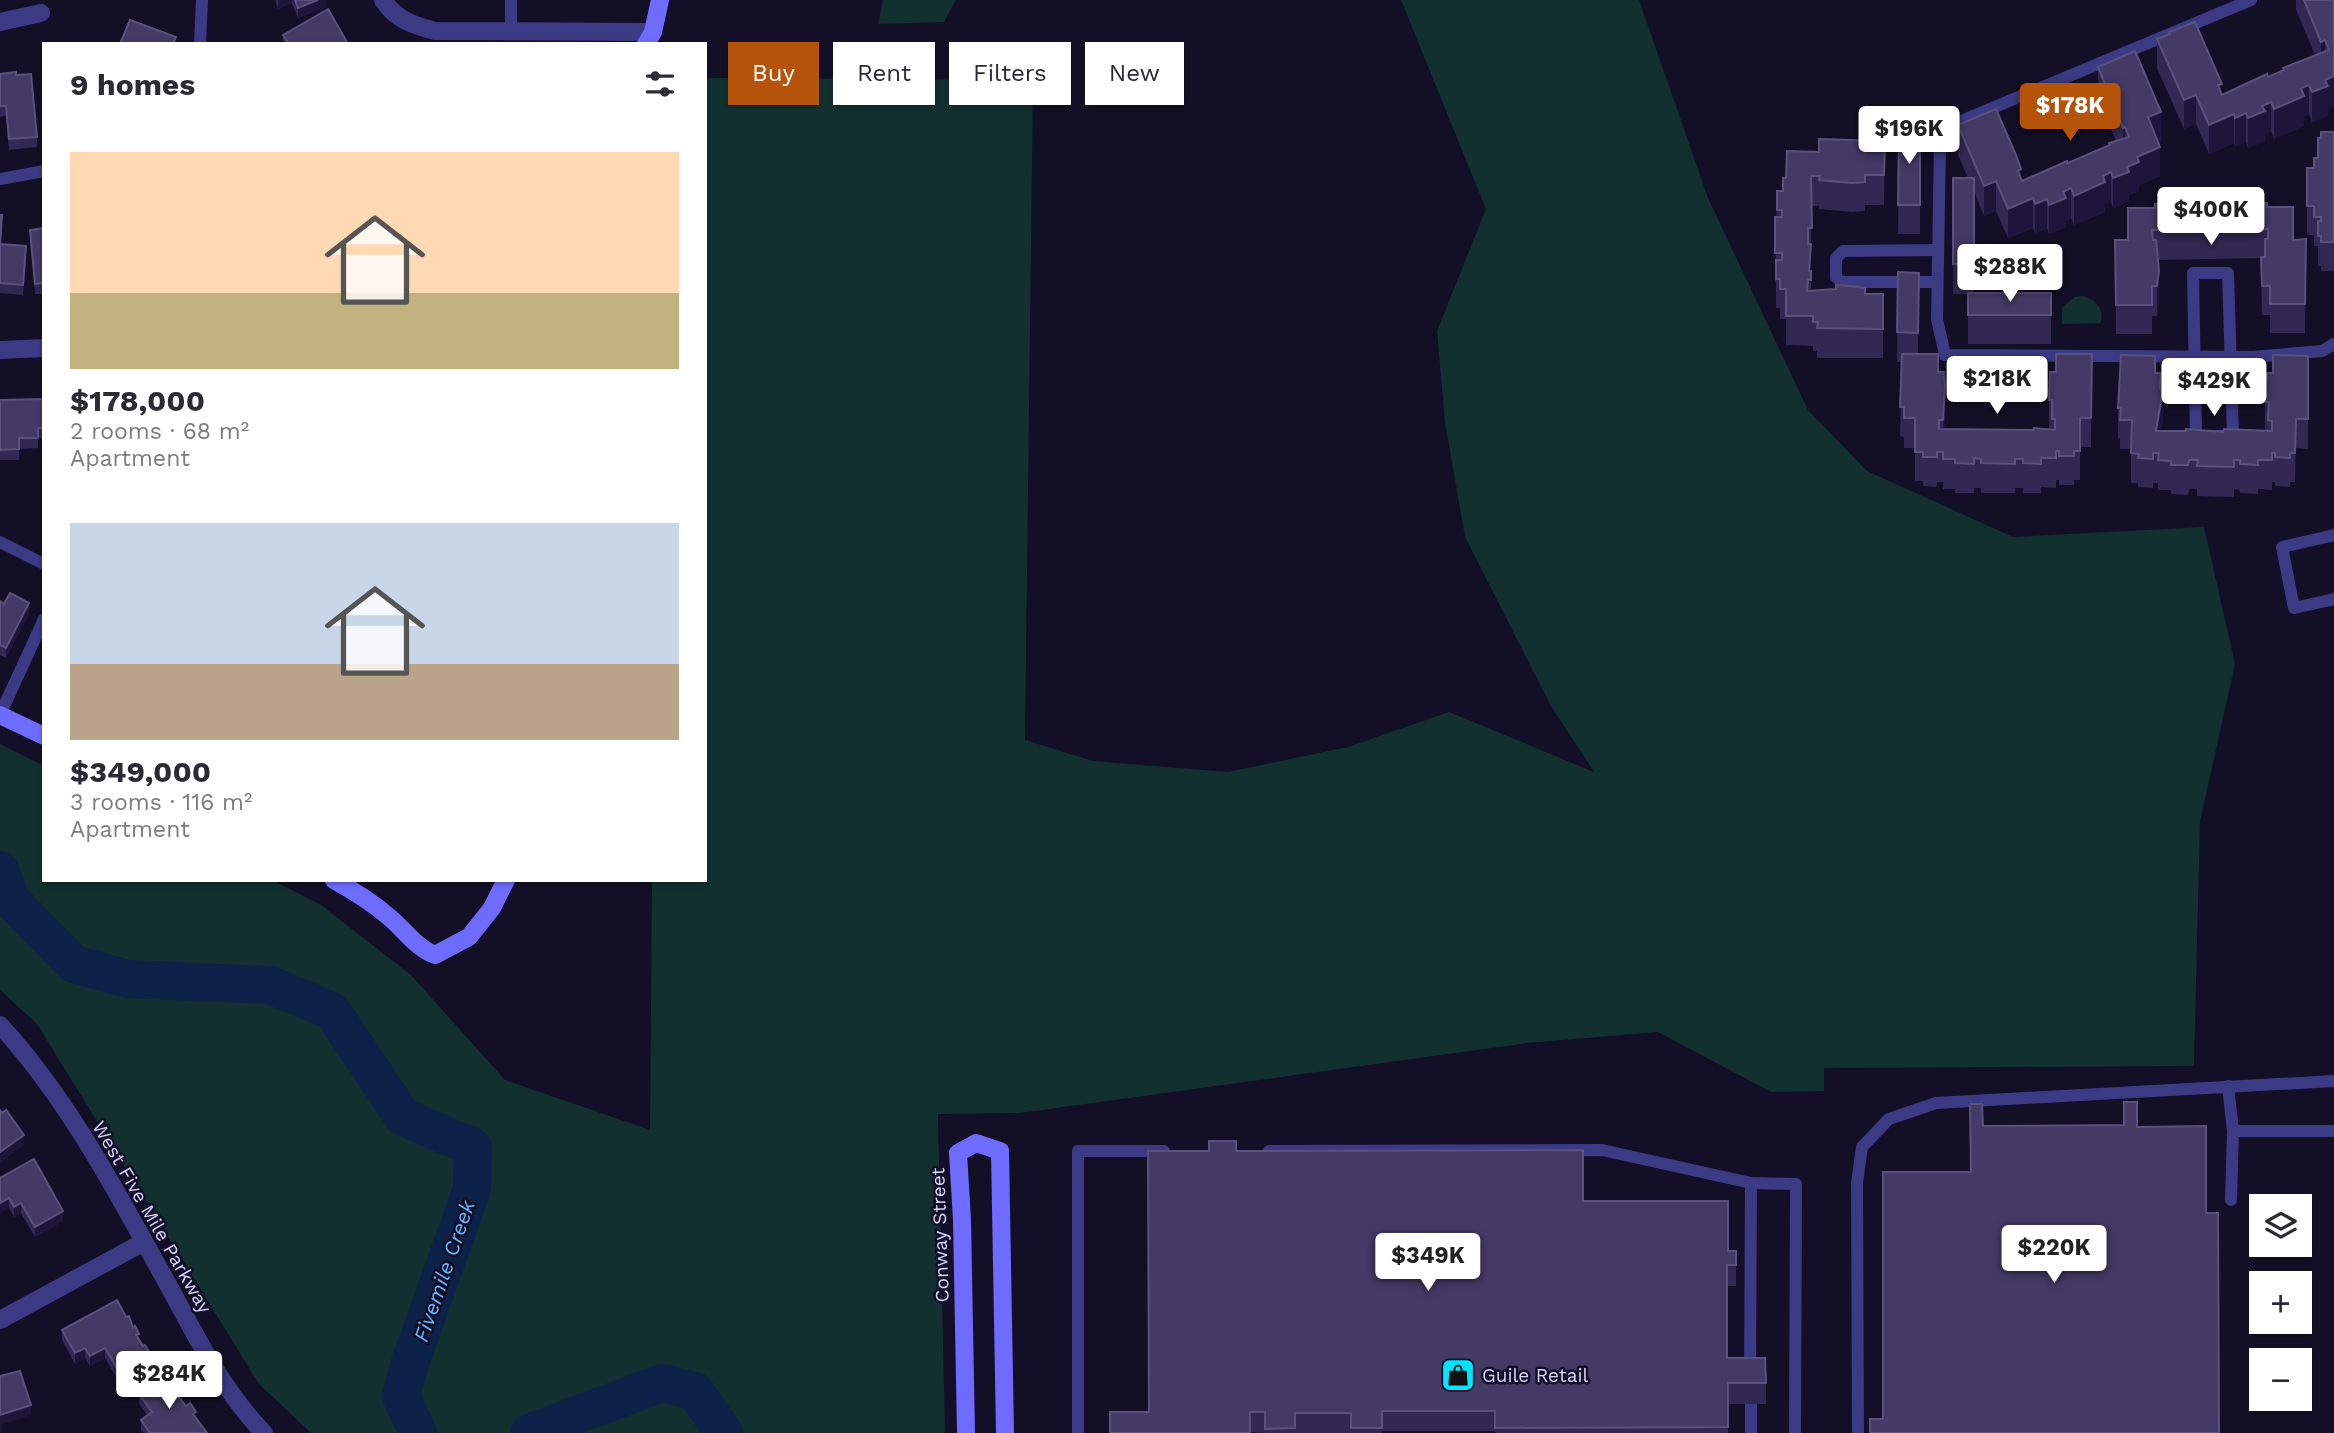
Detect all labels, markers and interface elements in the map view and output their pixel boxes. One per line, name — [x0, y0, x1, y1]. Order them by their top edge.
chip: Buy — [728, 42, 819, 105]
chip: Rent — [833, 42, 935, 105]
chip: Filters — [949, 42, 1071, 105]
chip: New — [1085, 42, 1184, 105]
icon: filters — [641, 65, 679, 103]
text: 9 homes — [70, 67, 195, 102]
pin: $178K — [2021, 83, 2119, 143]
text: $178K — [2036, 92, 2104, 119]
pin: $196K — [1860, 106, 1958, 166]
text: $196K — [1875, 115, 1943, 142]
pin: $400K — [2162, 188, 2260, 247]
text: $400K — [2173, 196, 2249, 223]
icon: home — [312, 197, 438, 323]
pin: $288K — [1961, 244, 2059, 304]
text: $288K — [1973, 253, 2047, 280]
pin: $218K — [1948, 356, 2046, 416]
pin: $429K — [2165, 358, 2263, 418]
text: $218K — [1963, 365, 2031, 392]
text: $429K — [2177, 367, 2251, 394]
text: $178,000 — [70, 383, 205, 418]
text: 2 rooms · 68 m² — [70, 418, 249, 445]
text: Apartment — [70, 445, 190, 472]
icon: home — [312, 568, 438, 694]
text: $349,000 — [70, 754, 211, 789]
text: 3 rooms · 116 m² — [70, 789, 252, 816]
text: Apartment — [70, 816, 190, 843]
street label: West Five Mile Parkway — [88, 1117, 217, 1317]
street label: Conway Street — [926, 1167, 954, 1303]
map controls — [2249, 1194, 2312, 1411]
button: layers — [2249, 1194, 2312, 1257]
water label: Fivemile Creek — [408, 1196, 480, 1345]
pin: $220K — [2005, 1226, 2103, 1285]
pin: $349K — [1379, 1234, 1477, 1293]
text: $220K — [2018, 1234, 2090, 1261]
text: $349K — [1391, 1242, 1465, 1269]
button: + — [2249, 1271, 2312, 1334]
button: − — [2249, 1348, 2312, 1411]
pin: $284K — [120, 1352, 218, 1411]
shop icon: Guile Retail — [1439, 1356, 1477, 1394]
text: $284K — [132, 1360, 206, 1387]
place label: Guile Retail — [1482, 1364, 1589, 1387]

